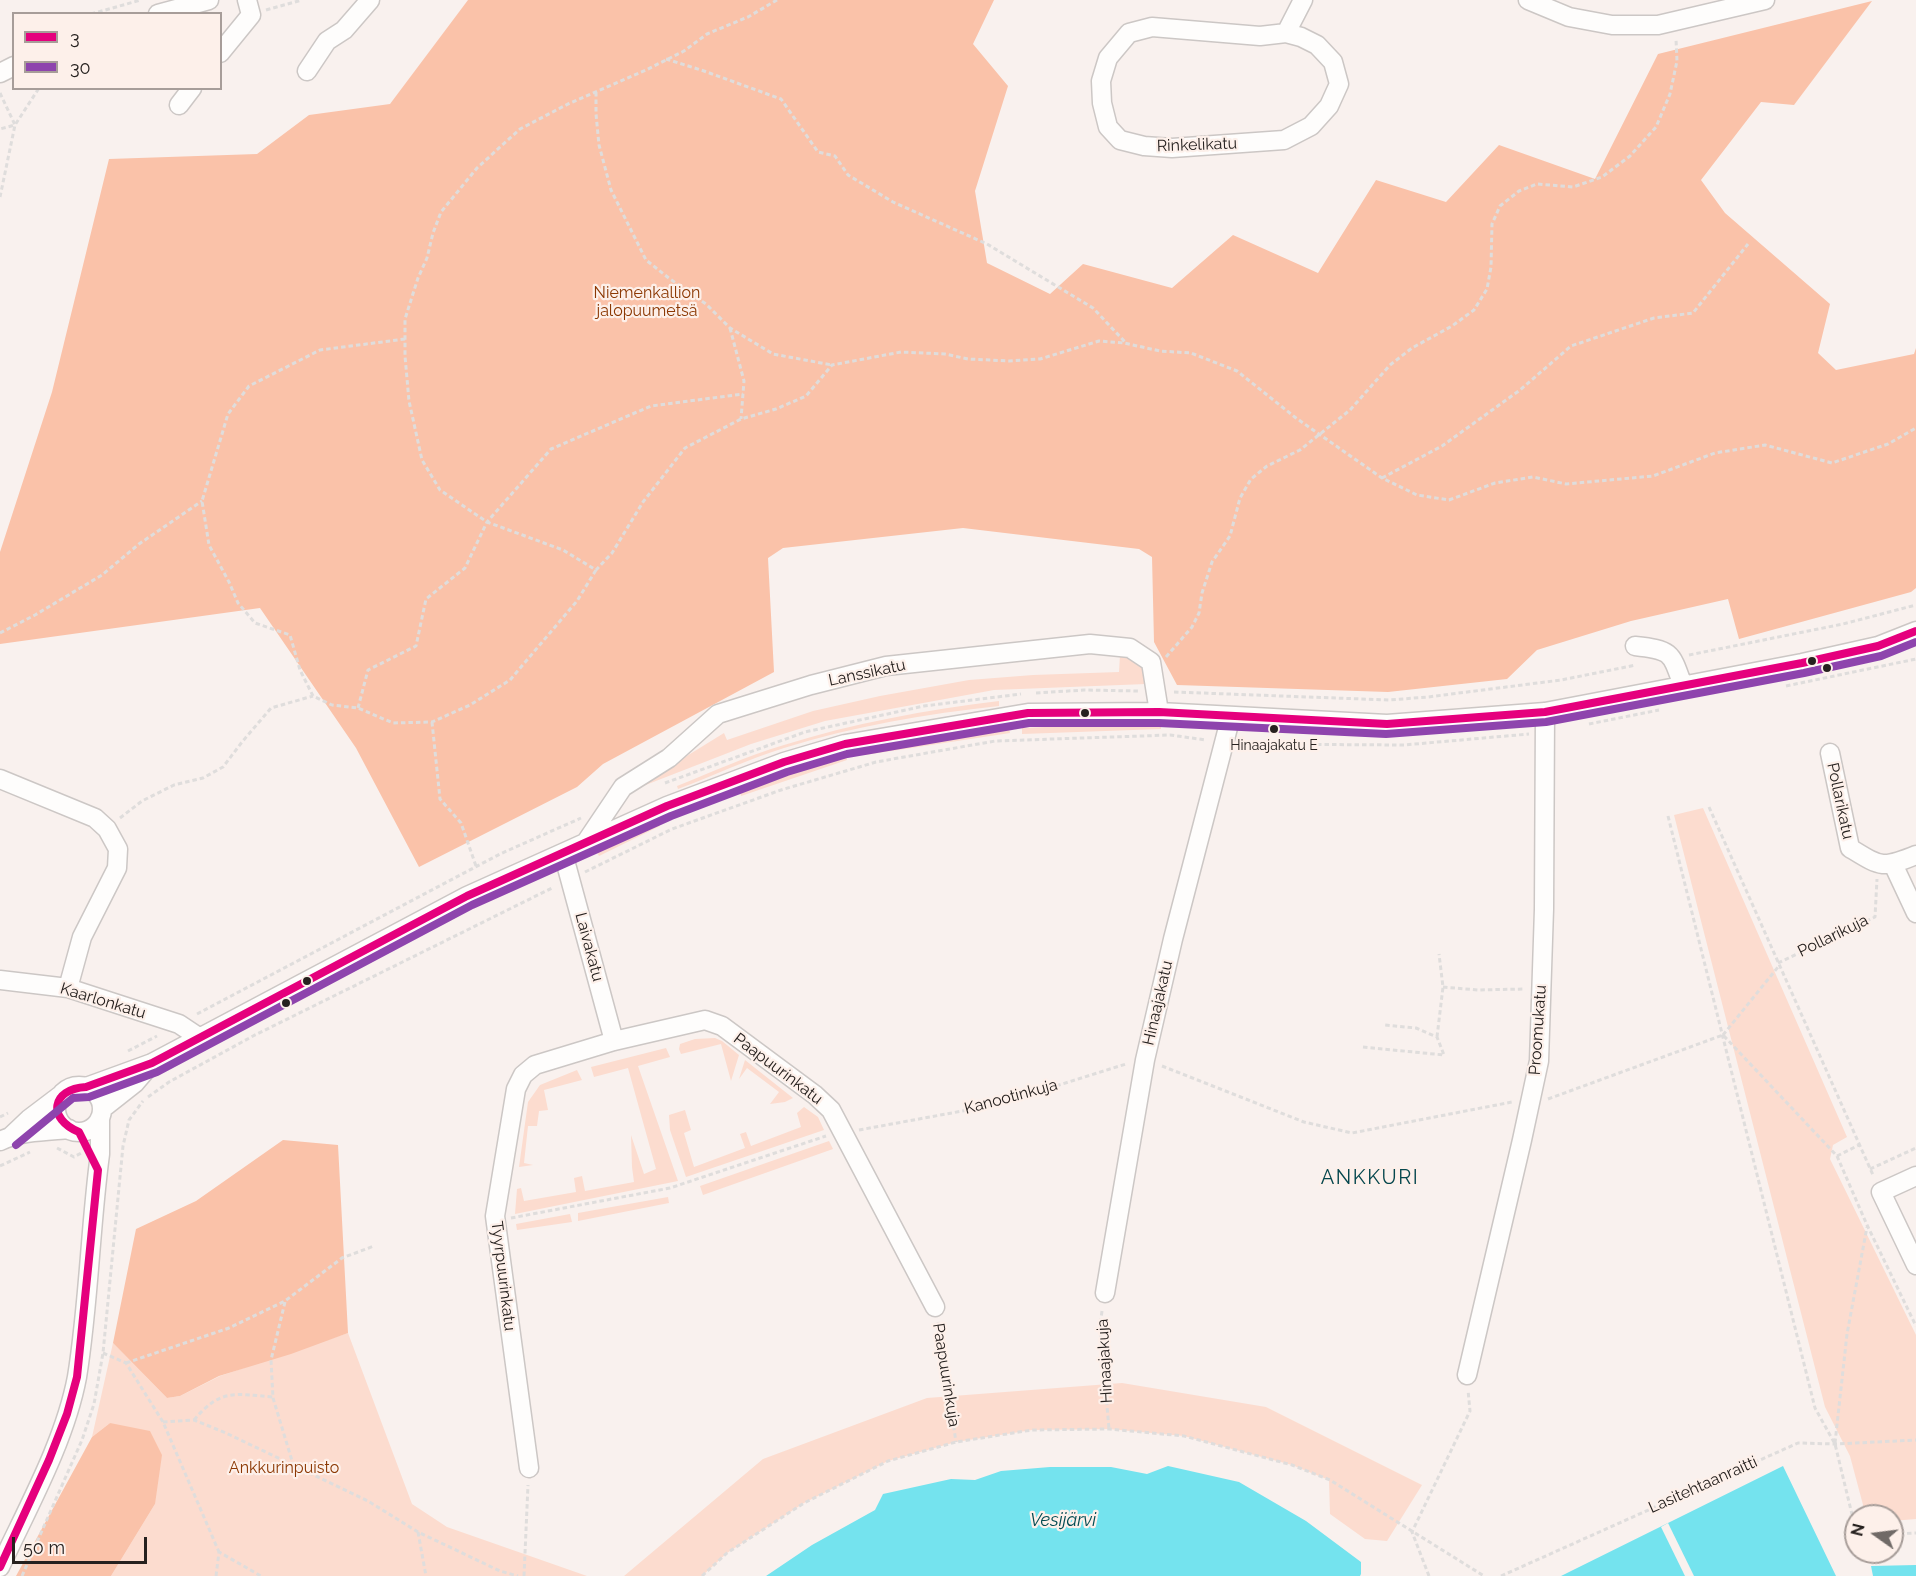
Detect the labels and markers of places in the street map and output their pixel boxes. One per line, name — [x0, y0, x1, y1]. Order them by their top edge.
unlabelled marker — [1806, 655, 1818, 667]
unlabelled marker — [1821, 662, 1833, 674]
unlabelled marker — [1079, 707, 1091, 719]
marker: Hinaajakatu E — [1268, 723, 1280, 735]
place label: Hinaajakatu E — [1230, 738, 1318, 754]
unlabelled marker — [301, 975, 313, 987]
unlabelled marker — [280, 997, 292, 1009]

